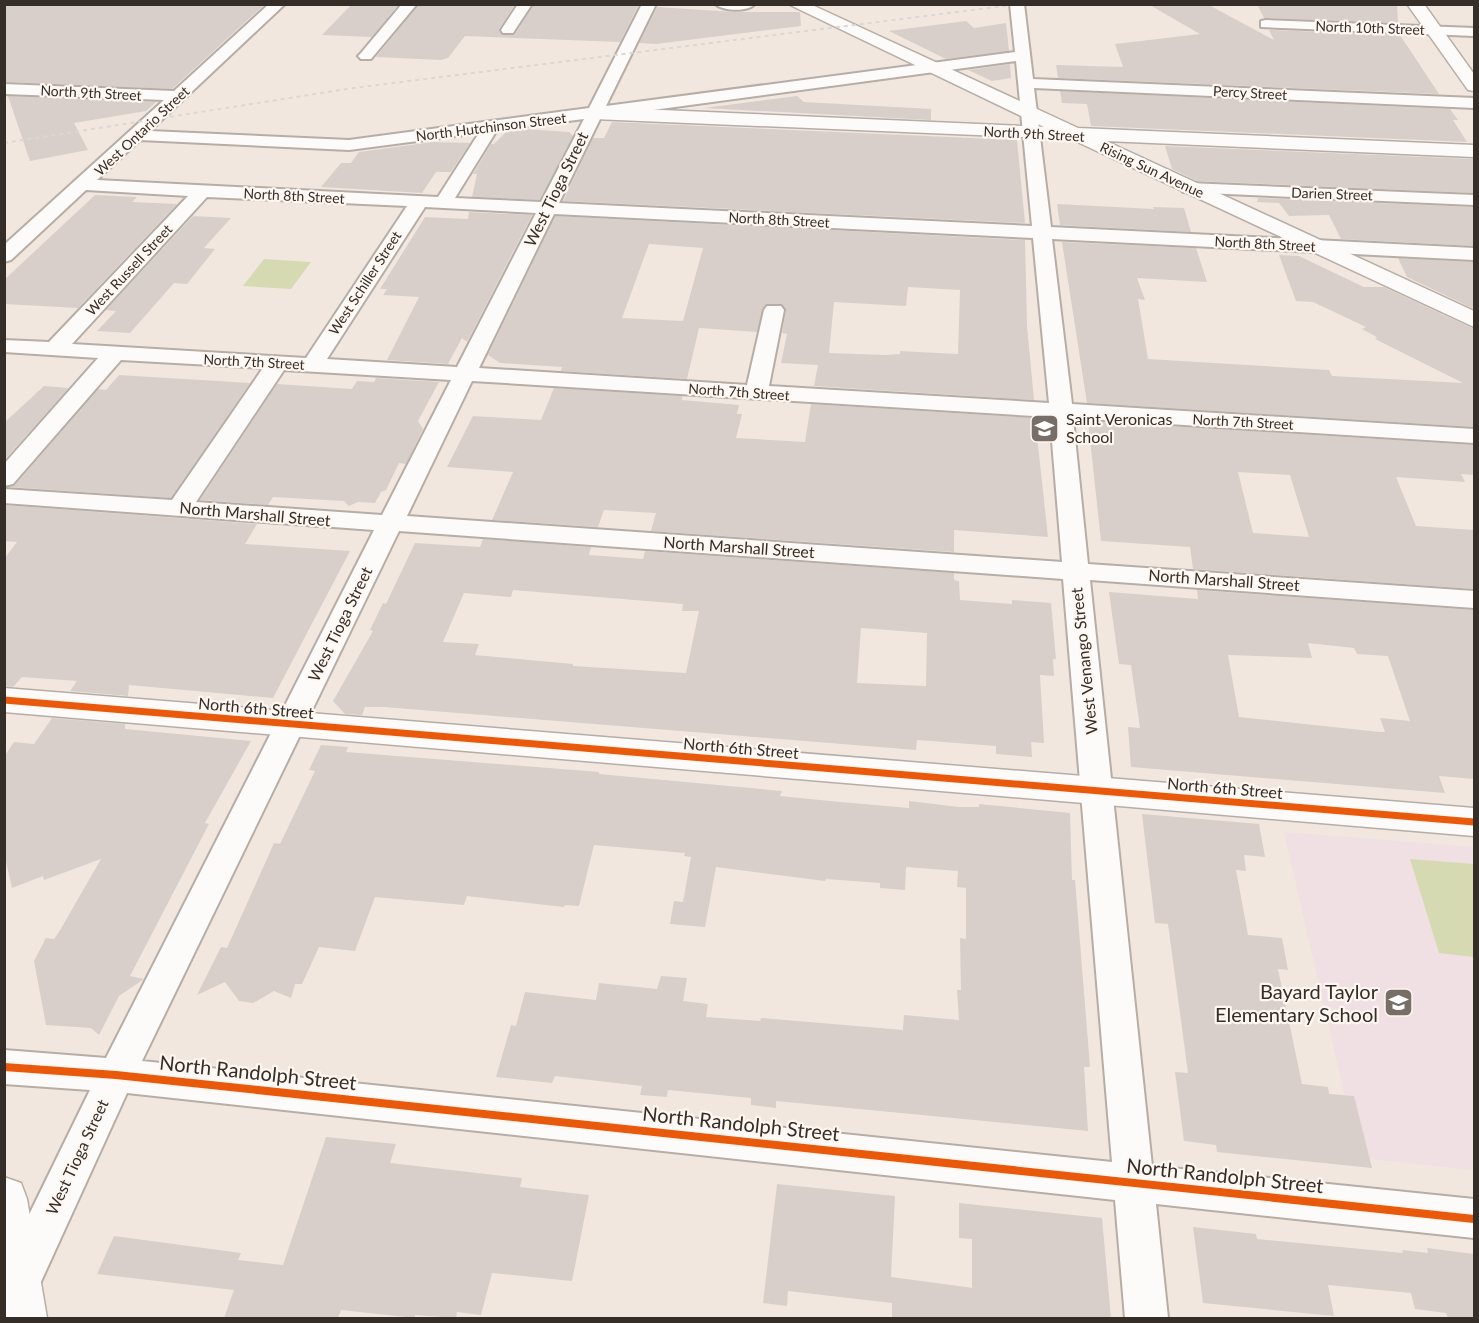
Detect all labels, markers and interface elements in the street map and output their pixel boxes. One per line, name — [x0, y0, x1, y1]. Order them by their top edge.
street label: North 10th Street — [1315, 17, 1425, 38]
street label: North 9th Street — [40, 81, 142, 104]
street label: West Ontario Street — [91, 82, 193, 179]
street label: Percy Street — [1213, 82, 1288, 103]
street label: North Hutchinson Street — [415, 109, 567, 144]
street label: North 9th Street — [983, 122, 1085, 145]
street label: West Tioga Street — [520, 128, 592, 249]
street label: Rising Sun Avenue — [1098, 138, 1207, 201]
street label: North 8th Street — [243, 184, 345, 207]
street label: Darien Street — [1291, 184, 1373, 203]
street label: North 8th Street — [728, 208, 830, 231]
street label: West Russell Street — [82, 220, 175, 319]
street label: West Schiller Street — [325, 228, 405, 338]
street label: North 8th Street — [1214, 232, 1316, 255]
street label: North 7th Street — [203, 350, 305, 373]
street label: North 7th Street — [688, 379, 790, 404]
place label: Saint Veronicas School — [1066, 409, 1172, 446]
street label: North 7th Street — [1192, 410, 1294, 433]
school or university icon: Saint Veronicas School — [1029, 412, 1061, 444]
street label: North Marshall Street — [179, 497, 332, 530]
street label: North Marshall Street — [663, 532, 816, 561]
street label: West Tioga Street — [304, 563, 376, 684]
street label: North Marshall Street — [1148, 565, 1301, 594]
street label: West Venango Street — [1066, 586, 1101, 735]
street label: North 6th Street — [198, 693, 315, 722]
street label: North 6th Street — [683, 733, 800, 762]
street label: North 6th Street — [1167, 773, 1284, 802]
place label: Bayard Taylor Elementary School — [1215, 979, 1379, 1026]
school or university icon: Bayard Taylor Elementary School — [1383, 987, 1415, 1019]
street label: North Randolph Street — [158, 1050, 358, 1094]
street label: West Tioga Street — [41, 1096, 112, 1218]
street label: North Randolph Street — [641, 1101, 841, 1145]
street label: North Randolph Street — [1125, 1153, 1325, 1197]

